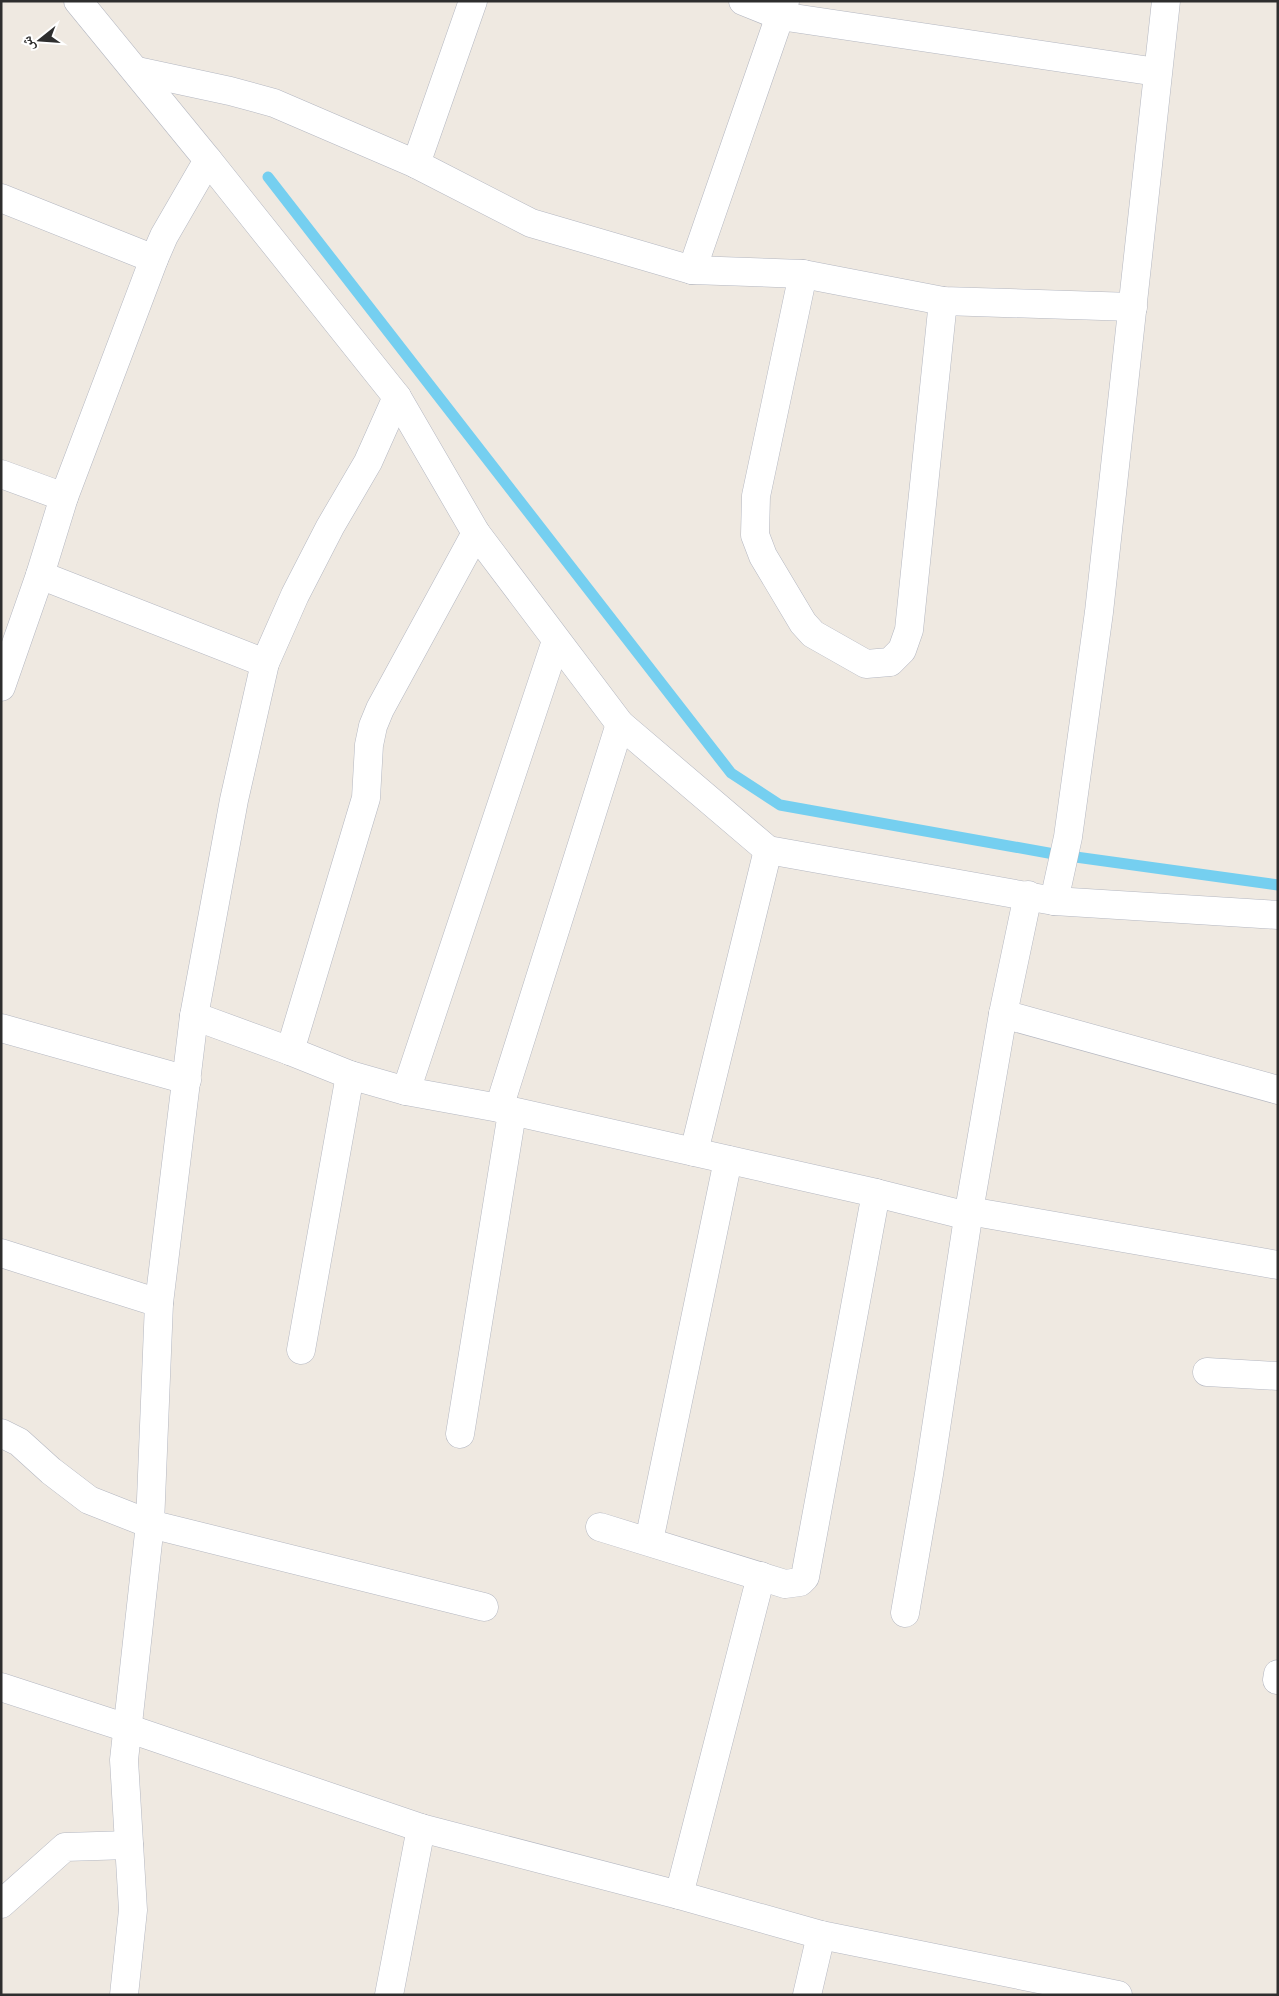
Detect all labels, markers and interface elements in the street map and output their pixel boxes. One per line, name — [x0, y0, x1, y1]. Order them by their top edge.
north arrow — [15, 15, 65, 65]
text: ش — [18, 34, 38, 53]

